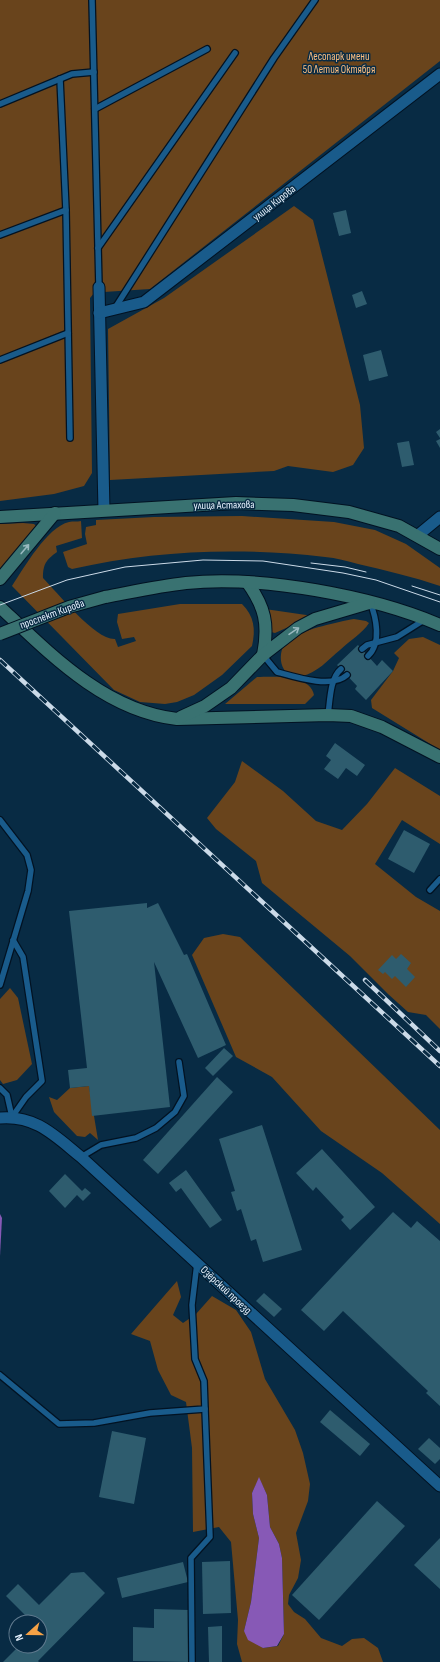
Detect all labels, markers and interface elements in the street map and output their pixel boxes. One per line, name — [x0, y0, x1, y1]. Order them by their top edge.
park label: Лесопарк имени 50 Летия Октября — [303, 50, 375, 76]
street label: улица Кирова — [250, 182, 298, 224]
street label: улица Астахова — [193, 498, 255, 512]
one-way arrow — [21, 544, 29, 555]
street label: проспект Кирова — [18, 596, 86, 632]
one-way arrow — [288, 627, 299, 635]
street label: Озёрский проезд — [198, 1263, 254, 1317]
north arrow — [8, 1614, 48, 1654]
text: N — [12, 1632, 26, 1642]

